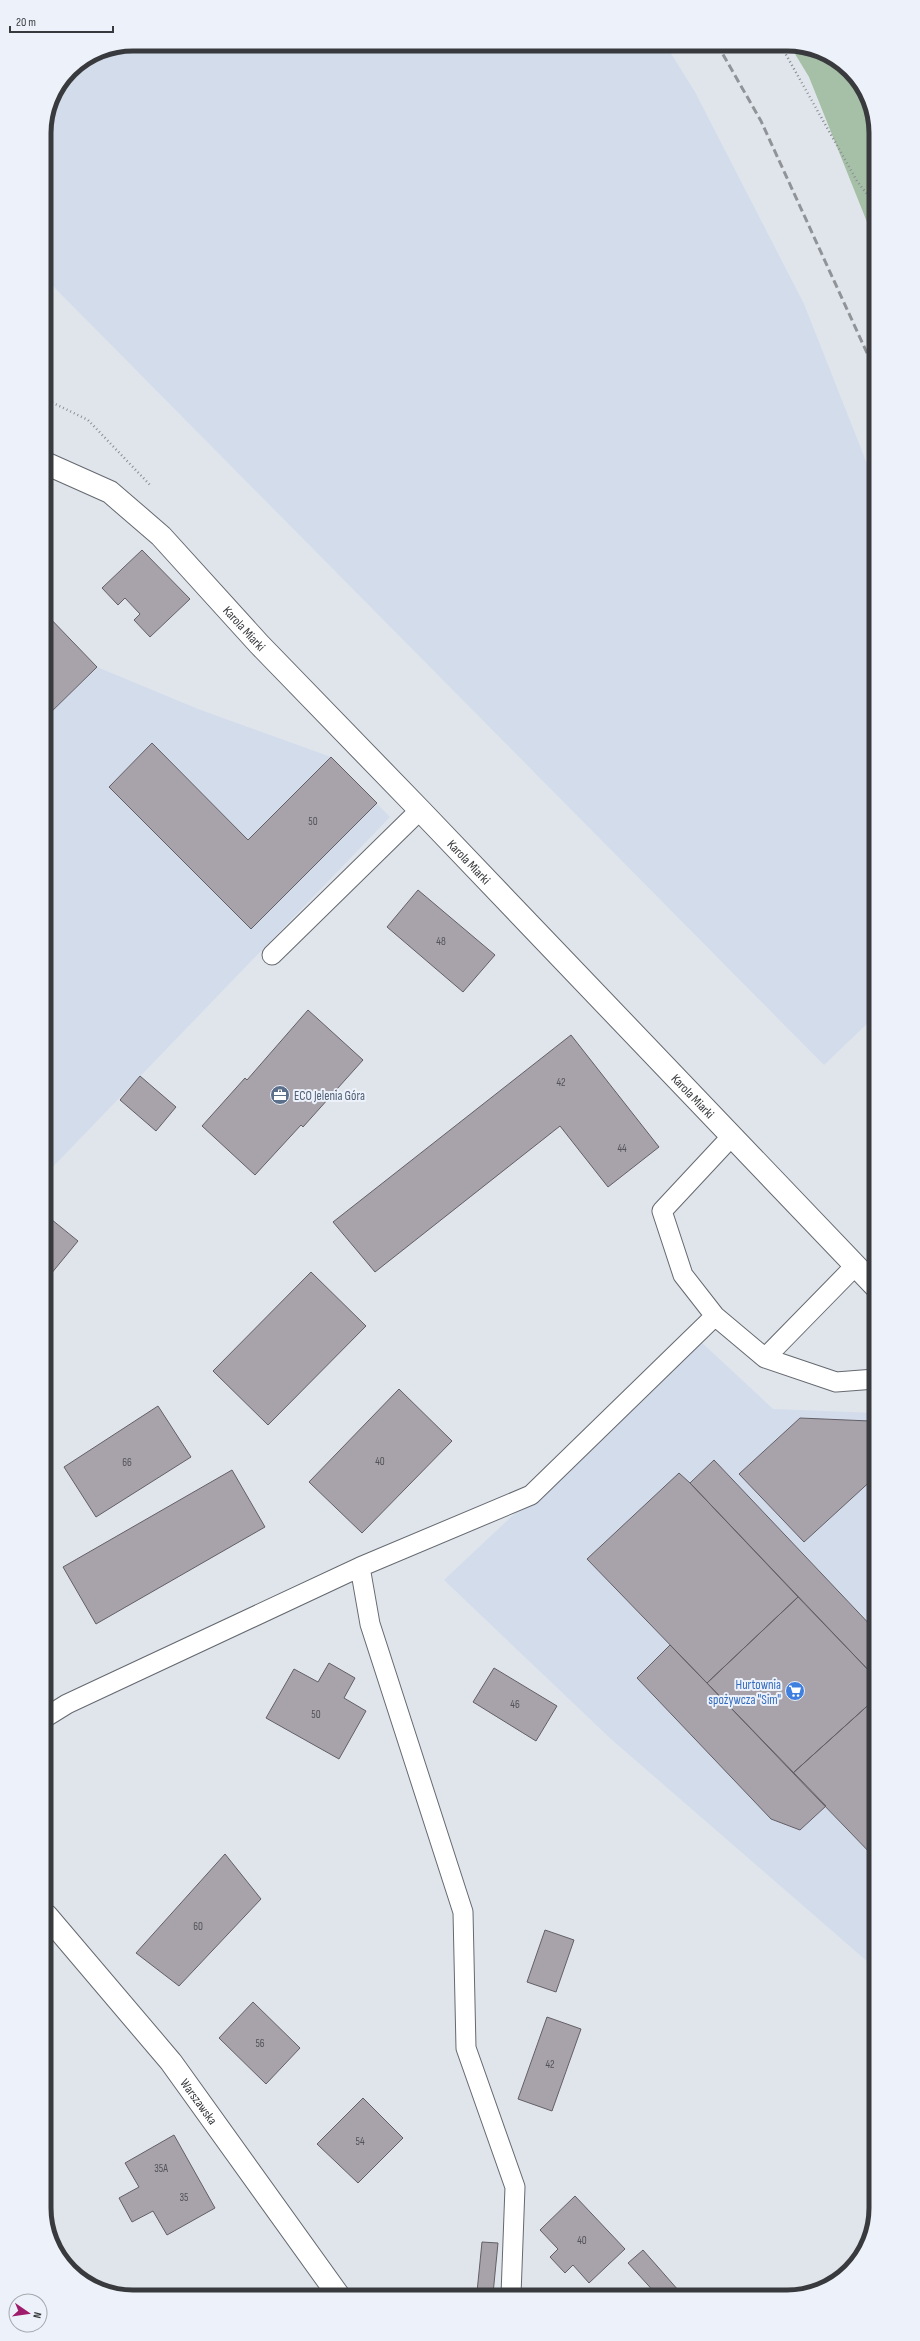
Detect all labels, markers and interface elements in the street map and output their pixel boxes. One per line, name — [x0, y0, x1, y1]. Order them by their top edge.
scale bar — [10, 8, 113, 34]
text: 20 m — [16, 15, 36, 30]
street label: Karola Miarki — [219, 603, 268, 655]
house number: 50 — [308, 815, 318, 828]
street label: Karola Miarki — [444, 837, 494, 888]
house number: 48 — [436, 935, 446, 948]
street label: Karola Miarki — [667, 1071, 717, 1122]
house number: 42 — [556, 1076, 566, 1089]
office icon: ECO Jelenia Góra — [269, 1084, 291, 1106]
place label: ECO Jelenia Góra — [294, 1088, 365, 1104]
house number: 44 — [617, 1142, 627, 1155]
house number: 40 — [375, 1455, 385, 1468]
house number: 66 — [122, 1456, 132, 1469]
place label: Hurtownia spożywcza "Sim" — [708, 1677, 781, 1708]
supermarket icon: Hurtownia spożywcza "Sim" — [784, 1680, 806, 1702]
house number: 46 — [510, 1698, 520, 1711]
house number: 50 — [311, 1708, 321, 1721]
house number: 60 — [193, 1920, 203, 1933]
house number: 56 — [255, 2037, 265, 2050]
house number: 42 — [545, 2058, 555, 2071]
street label: Warszawska — [177, 2076, 220, 2128]
house number: 54 — [355, 2135, 365, 2148]
house number: 35A — [154, 2162, 168, 2175]
house number: 35 — [179, 2191, 189, 2204]
house number: 40 — [577, 2234, 587, 2247]
north arrow — [8, 2293, 48, 2333]
text: N — [30, 2311, 44, 2320]

